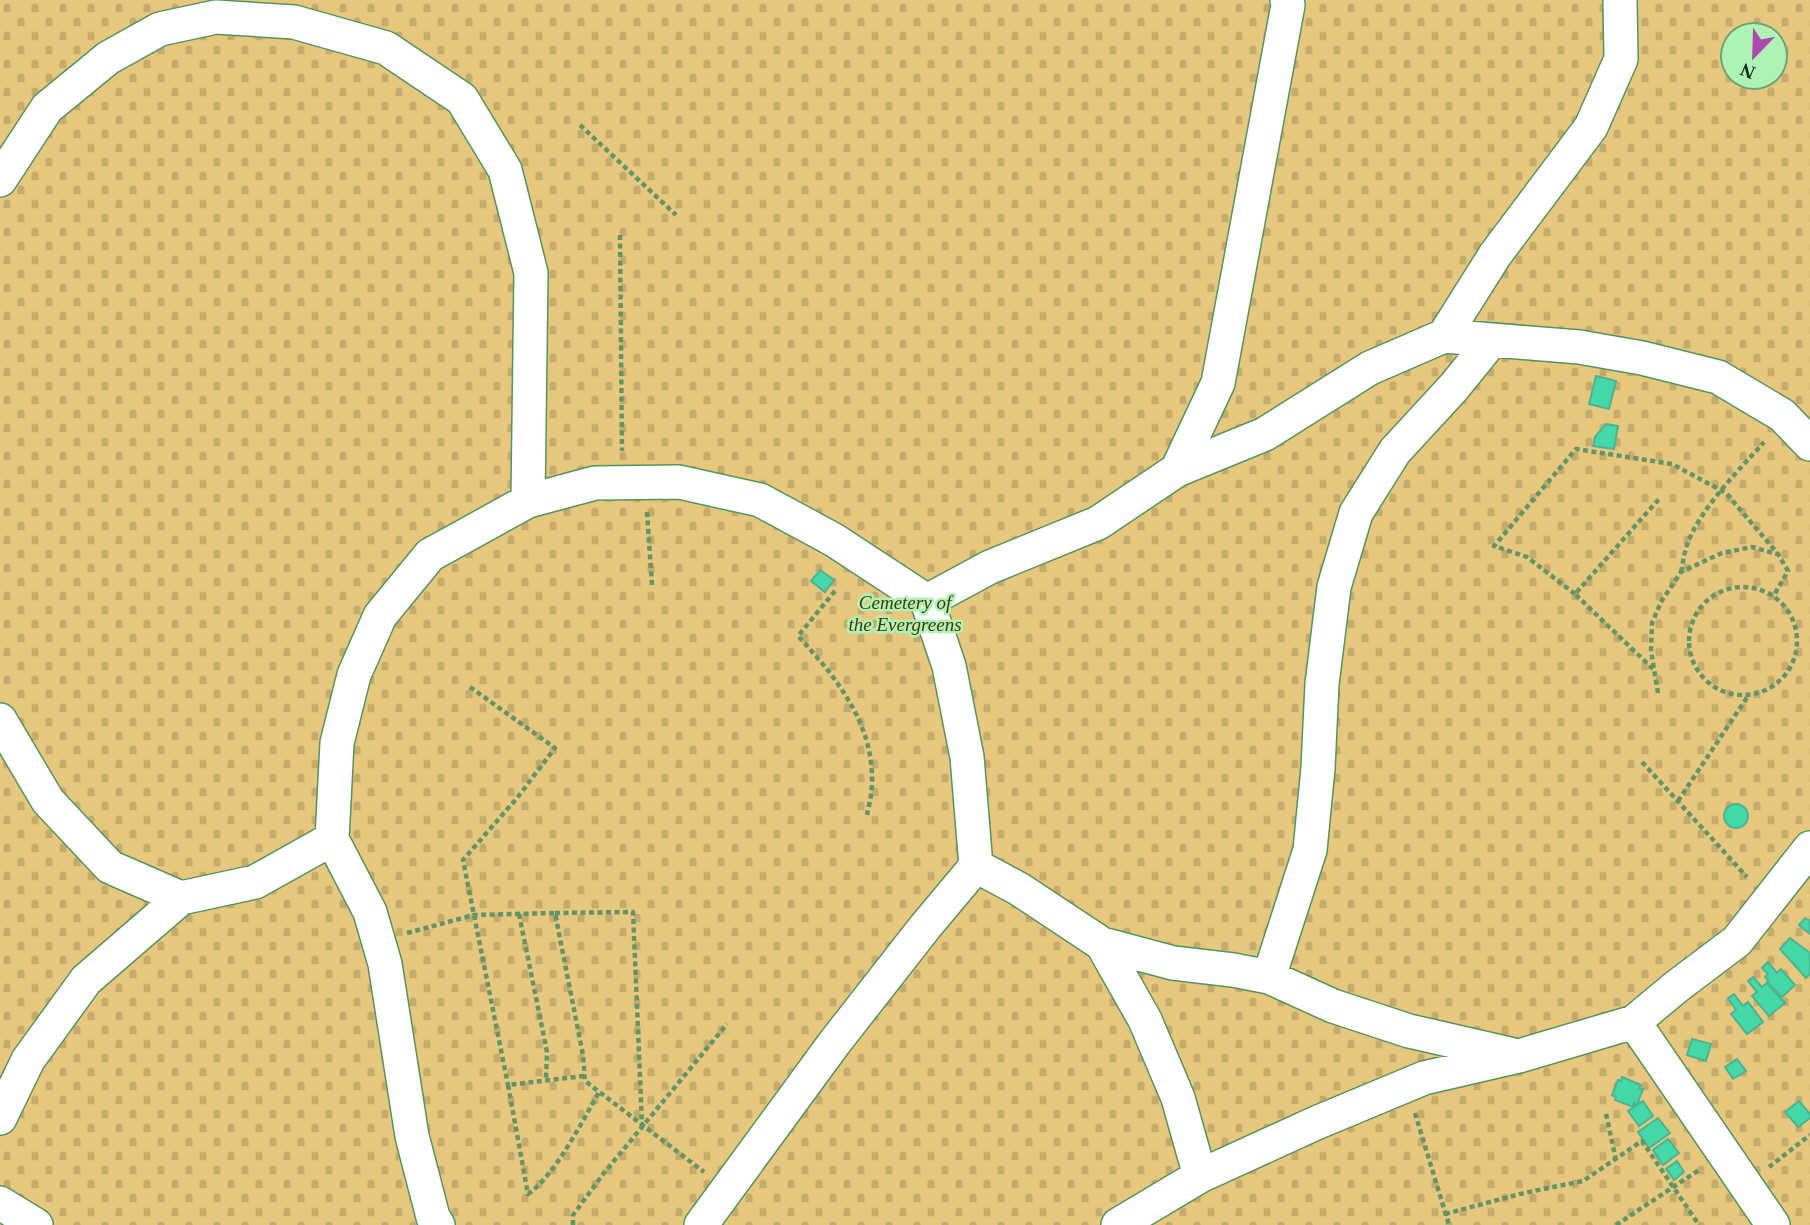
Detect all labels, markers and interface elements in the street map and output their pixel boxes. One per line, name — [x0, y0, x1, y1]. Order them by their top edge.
north arrow — [1719, 21, 1789, 91]
text: N — [1737, 59, 1758, 84]
park label: Cemetery of the Evergreens — [848, 592, 962, 635]

